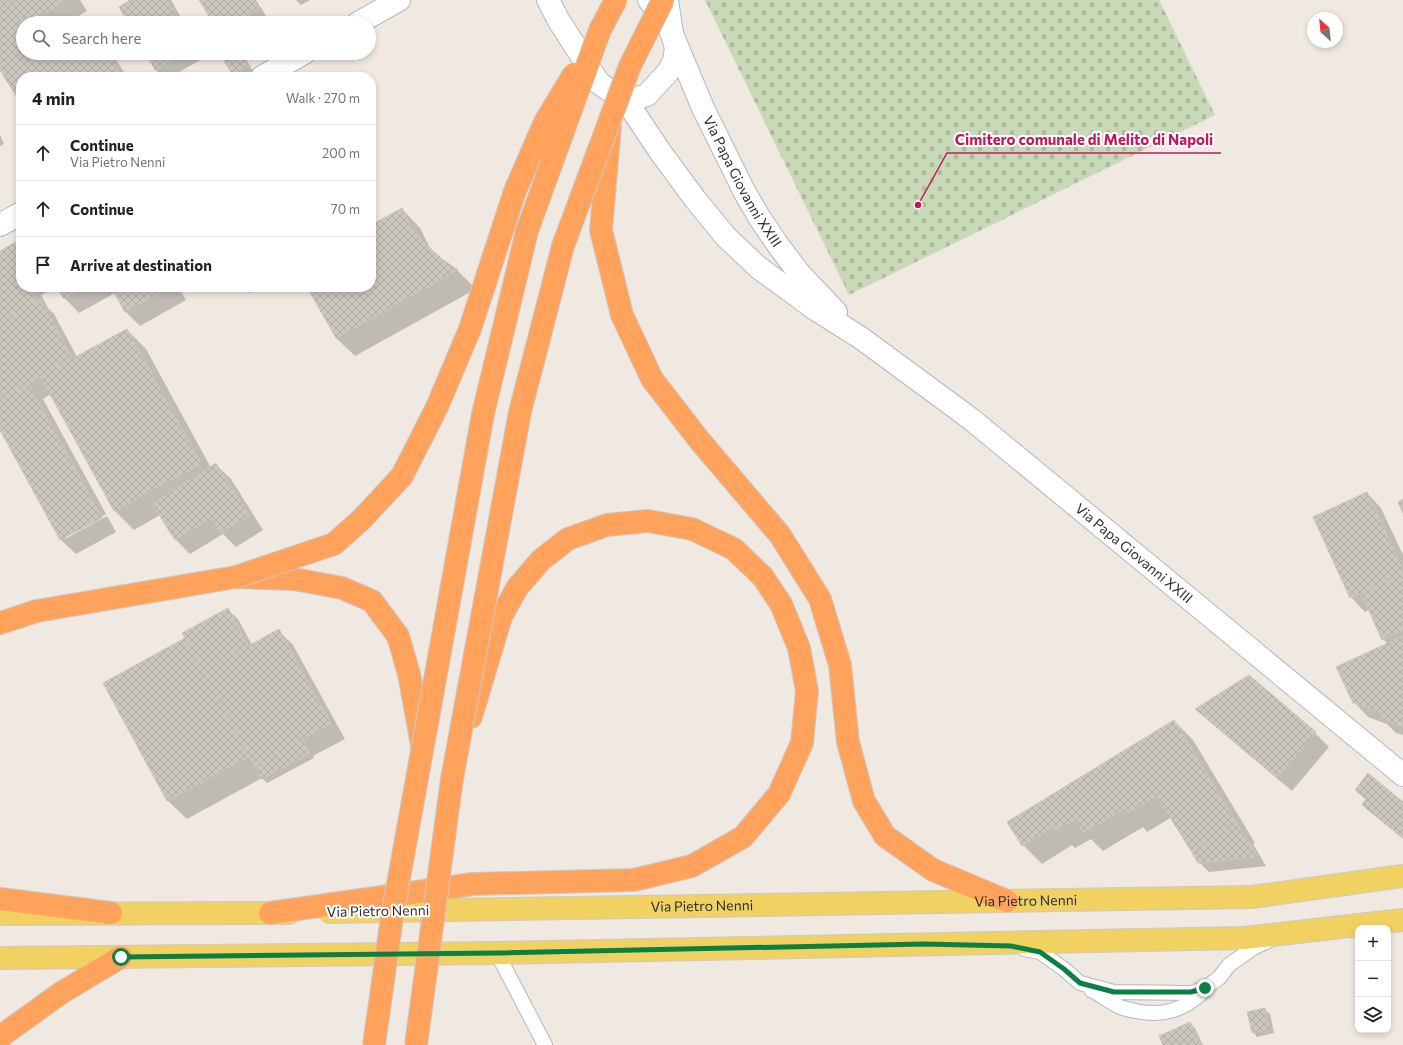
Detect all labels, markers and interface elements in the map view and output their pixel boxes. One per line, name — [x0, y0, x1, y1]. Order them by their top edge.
north arrow — [1307, 12, 1343, 48]
search box — [16, 16, 376, 60]
icon: search — [30, 27, 52, 49]
text: Search here — [62, 29, 141, 47]
text: 4 min — [32, 88, 75, 109]
text: Walk · 270 m — [286, 90, 360, 106]
street label: Via Papa Giovanni XXIII — [700, 113, 786, 250]
callout: Cimitero comunale di Melito di Napoli — [947, 126, 1221, 153]
text: Cimitero comunale di Melito di Napoli — [955, 130, 1213, 148]
text: Continue — [70, 136, 134, 154]
icon: ahead — [32, 142, 54, 164]
text: 200 m — [322, 145, 360, 161]
text: Via Pietro Nenni — [70, 154, 165, 170]
icon: ahead — [32, 198, 54, 220]
text: Continue — [70, 200, 134, 218]
text: 70 m — [331, 201, 360, 217]
icon: arrive — [32, 254, 54, 276]
text: Arrive at destination — [70, 256, 212, 274]
street label: Via Papa Giovanni XXIII — [1072, 500, 1196, 606]
street label: Via Pietro Nenni — [974, 891, 1077, 910]
street label: Via Pietro Nenni — [650, 896, 753, 915]
street label: Via Pietro Nenni — [327, 901, 429, 920]
map controls — [1355, 925, 1391, 1033]
button: + — [1355, 925, 1391, 961]
route start — [112, 948, 130, 966]
button: − — [1355, 961, 1391, 997]
route end — [1196, 979, 1214, 997]
button: layers — [1355, 997, 1391, 1033]

